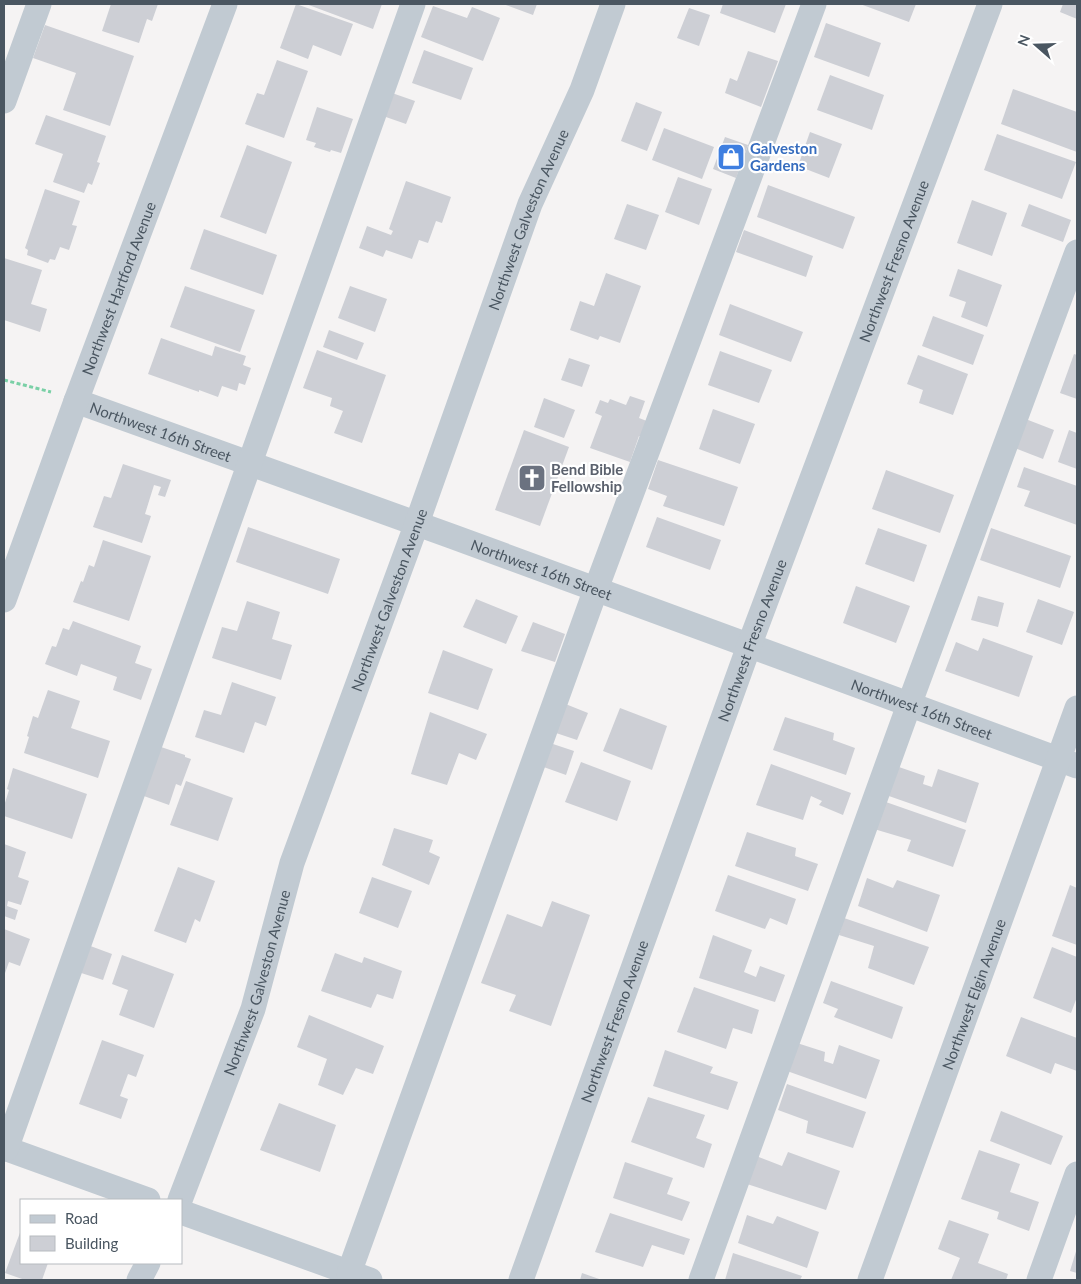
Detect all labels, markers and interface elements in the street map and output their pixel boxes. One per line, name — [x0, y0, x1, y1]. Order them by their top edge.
north arrow — [1011, 20, 1061, 70]
text: N — [1013, 32, 1033, 48]
street label: Northwest Galveston Avenue — [484, 126, 572, 313]
place label: Galveston Gardens — [750, 139, 817, 174]
shop icon: Galveston Gardens — [716, 142, 746, 172]
street label: Northwest Fresno Avenue — [855, 177, 932, 344]
street label: Northwest Hartford Avenue — [78, 199, 159, 377]
street label: Northwest 16th Street — [88, 398, 234, 465]
place label: Bend Bible Fellowship — [551, 460, 623, 495]
church icon: Bend Bible Fellowship — [517, 463, 547, 493]
street label: Northwest Galveston Avenue — [347, 506, 430, 694]
street label: Northwest 16th Street — [469, 535, 615, 604]
street label: Northwest Fresno Avenue — [714, 557, 790, 724]
street label: Northwest 16th Street — [849, 675, 995, 743]
street label: Northwest Galveston Avenue — [220, 888, 294, 1078]
street label: Northwest Elgin Avenue — [938, 916, 1009, 1072]
street label: Northwest Fresno Avenue — [577, 937, 652, 1105]
legend — [20, 1199, 182, 1264]
text: Road — [65, 1209, 98, 1227]
text: Building — [65, 1234, 118, 1252]

